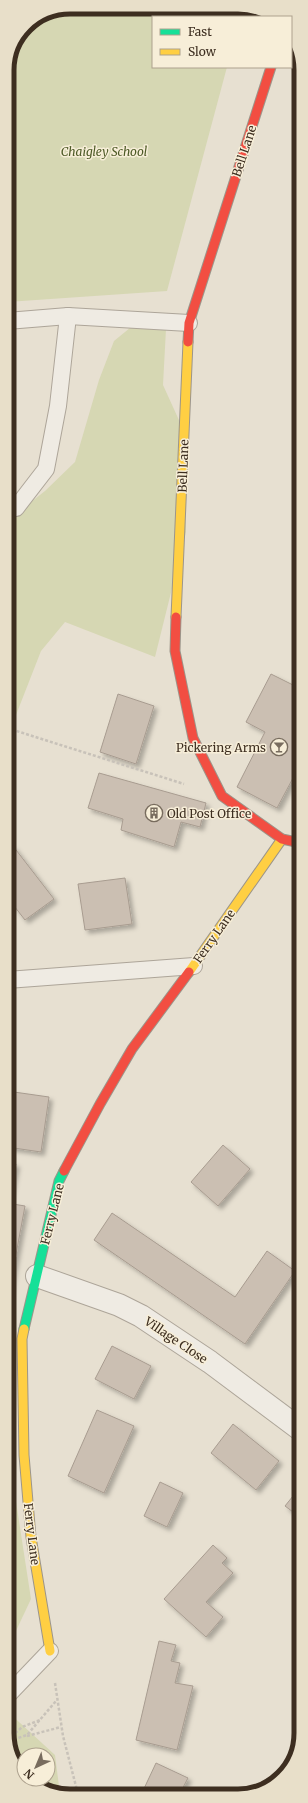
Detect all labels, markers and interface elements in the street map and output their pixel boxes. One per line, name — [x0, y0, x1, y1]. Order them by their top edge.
legend — [152, 16, 292, 68]
text: Fast — [188, 24, 212, 39]
text: Slow — [188, 44, 217, 59]
street label: Bell Lane — [229, 123, 259, 179]
park label: Chaigley School — [61, 144, 148, 159]
street label: Bell Lane — [175, 439, 191, 493]
bar icon: Pickering Arms — [269, 737, 289, 757]
place label: Pickering Arms — [176, 740, 266, 755]
building icon: Old Post Office — [144, 803, 164, 823]
place label: Old Post Office — [167, 806, 251, 821]
street label: Ferry Lane — [190, 906, 238, 966]
street label: Ferry Lane — [37, 1182, 67, 1246]
street label: Village Close — [141, 1313, 210, 1367]
street label: Ferry Lane — [21, 1502, 43, 1566]
north arrow — [16, 1747, 56, 1787]
text: N — [21, 1766, 37, 1782]

